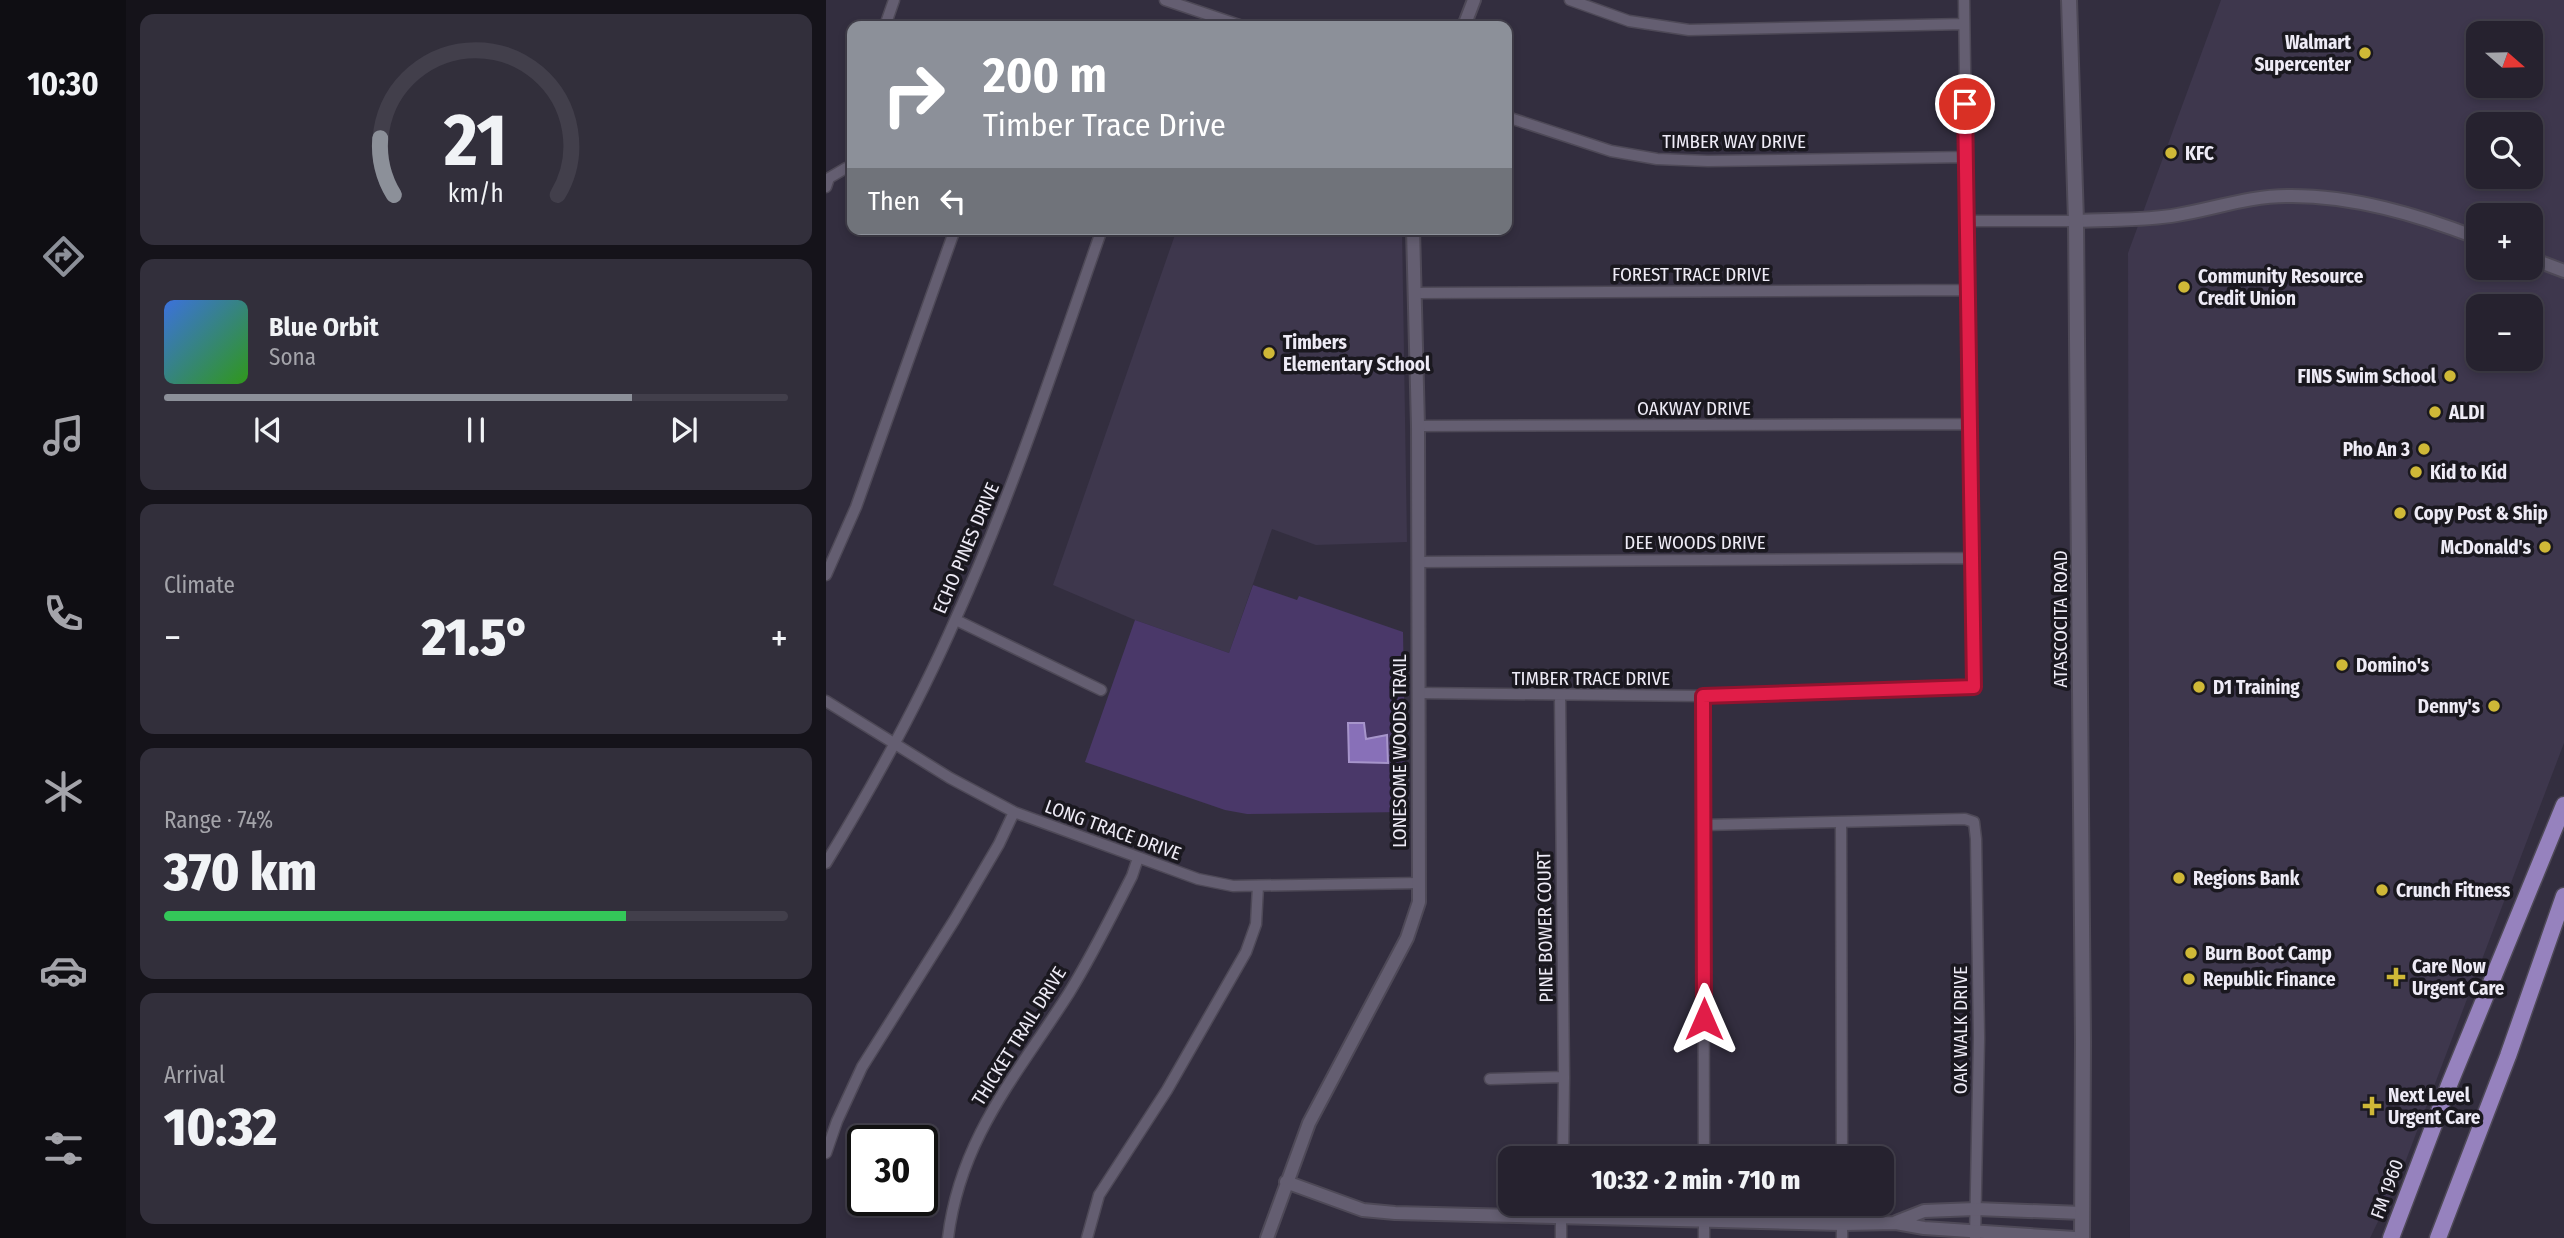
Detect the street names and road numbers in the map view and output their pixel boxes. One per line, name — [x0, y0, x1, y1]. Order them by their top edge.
street label: TIMBER WAY DRIVE — [1662, 130, 1806, 153]
street label: FOREST TRACE DRIVE — [1612, 263, 1770, 286]
street label: OAKWAY DRIVE — [1637, 397, 1751, 420]
street label: ECHO PINES DRIVE — [928, 479, 1004, 617]
street label: DEE WOODS DRIVE — [1624, 531, 1766, 554]
street label: ATASCOCITA ROAD — [2049, 550, 2072, 688]
street label: LONESOME WOODS TRAIL — [1388, 654, 1411, 848]
street label: TIMBER TRACE DRIVE — [1512, 667, 1670, 690]
street label: LONG TRACE DRIVE — [1042, 795, 1184, 865]
street label: PINE BOWER COURT — [1532, 851, 1558, 1003]
street label: THICKET TRAIL DRIVE — [967, 962, 1071, 1110]
street label: OAK WALK DRIVE — [1949, 966, 1972, 1094]
street label: FM 1960 — [2366, 1156, 2408, 1222]

